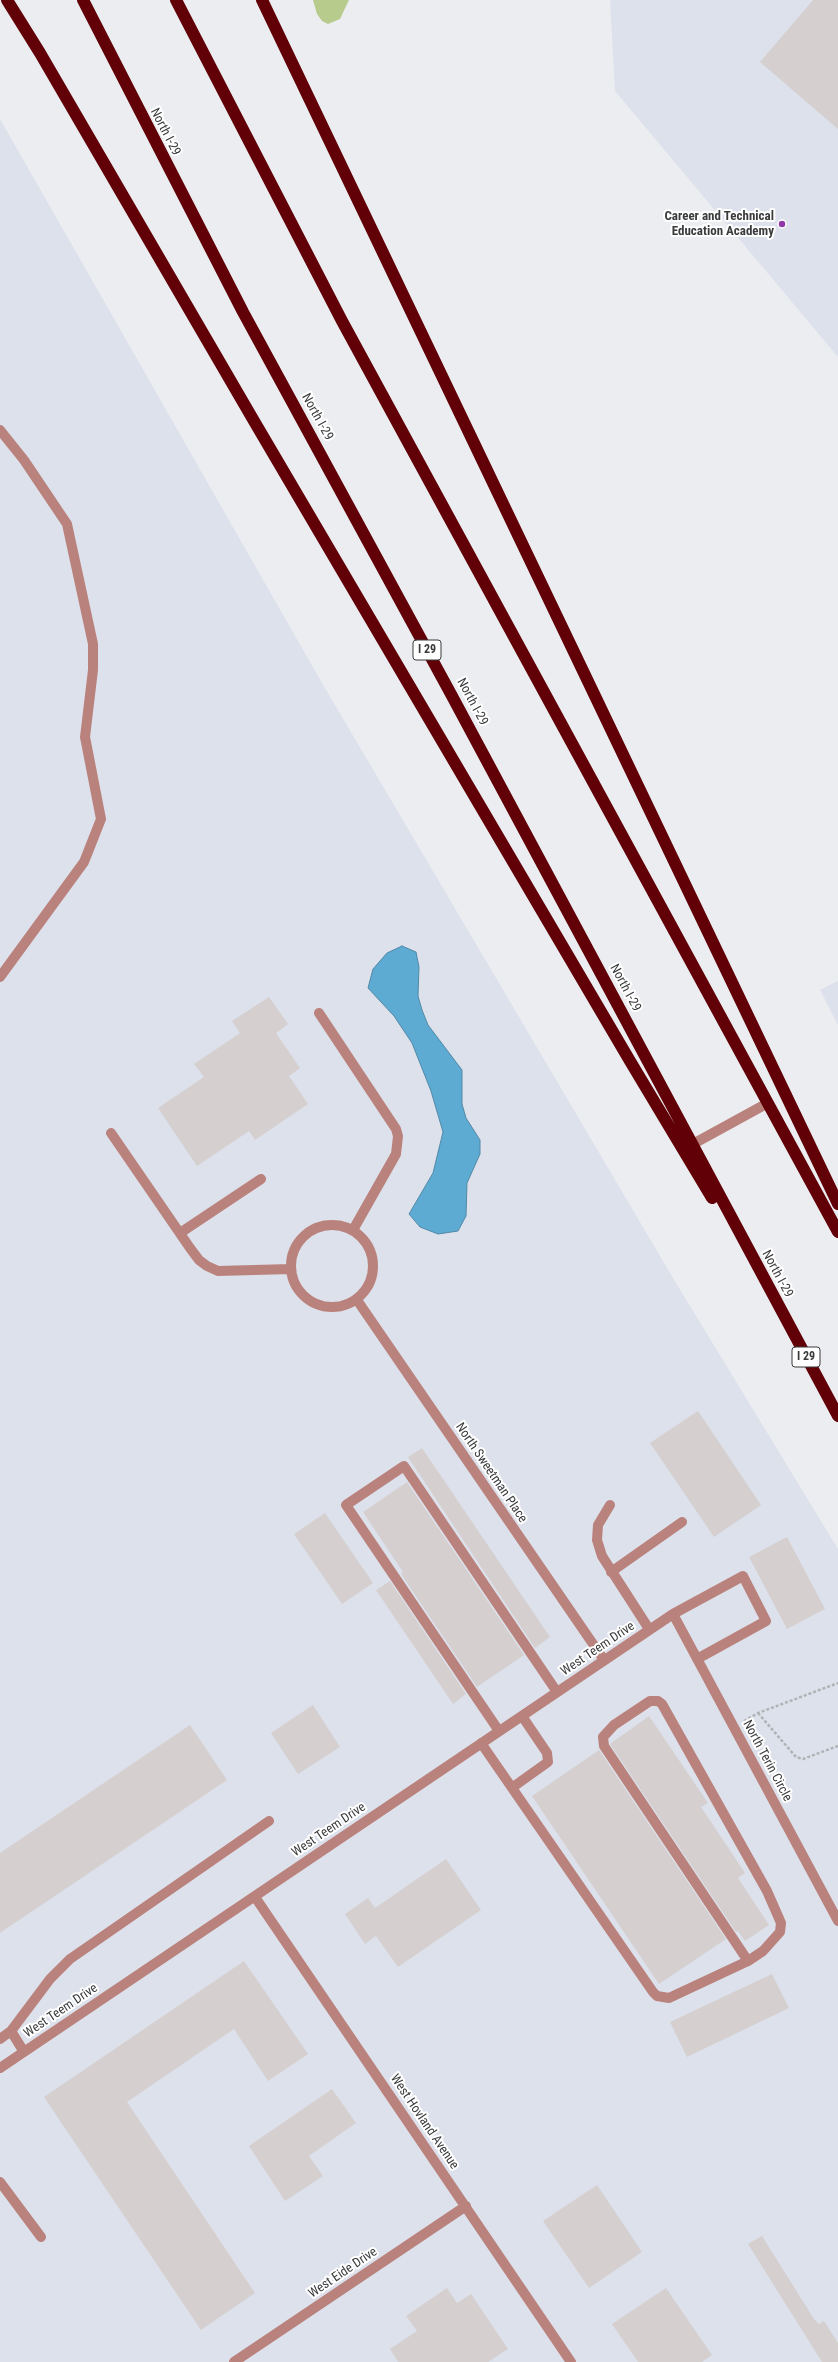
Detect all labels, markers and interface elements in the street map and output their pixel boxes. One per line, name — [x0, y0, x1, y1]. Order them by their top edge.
street label: North I-29 — [146, 106, 184, 158]
place label: Career and Technical Education Academy — [664, 209, 774, 240]
marker: Career and Technical Education Academy — [777, 219, 787, 229]
street label: North I-29 — [298, 391, 336, 443]
road number: I 29 — [413, 640, 441, 660]
street label: North I-29 — [453, 676, 491, 728]
street label: North I-29 — [606, 962, 644, 1014]
street label: North I-29 — [758, 1248, 796, 1300]
road number: I 29 — [792, 1347, 820, 1367]
street label: North Sweetman Place — [452, 1420, 530, 1526]
street label: West Teem Drive — [558, 1619, 638, 1679]
street label: North Terin Circle — [739, 1718, 795, 1804]
street label: West Teem Drive — [289, 1800, 369, 1860]
street label: West Teem Drive — [21, 1981, 101, 2041]
street label: West Hovland Avenue — [387, 2072, 461, 2172]
street label: West Eide Drive — [306, 2244, 380, 2302]

